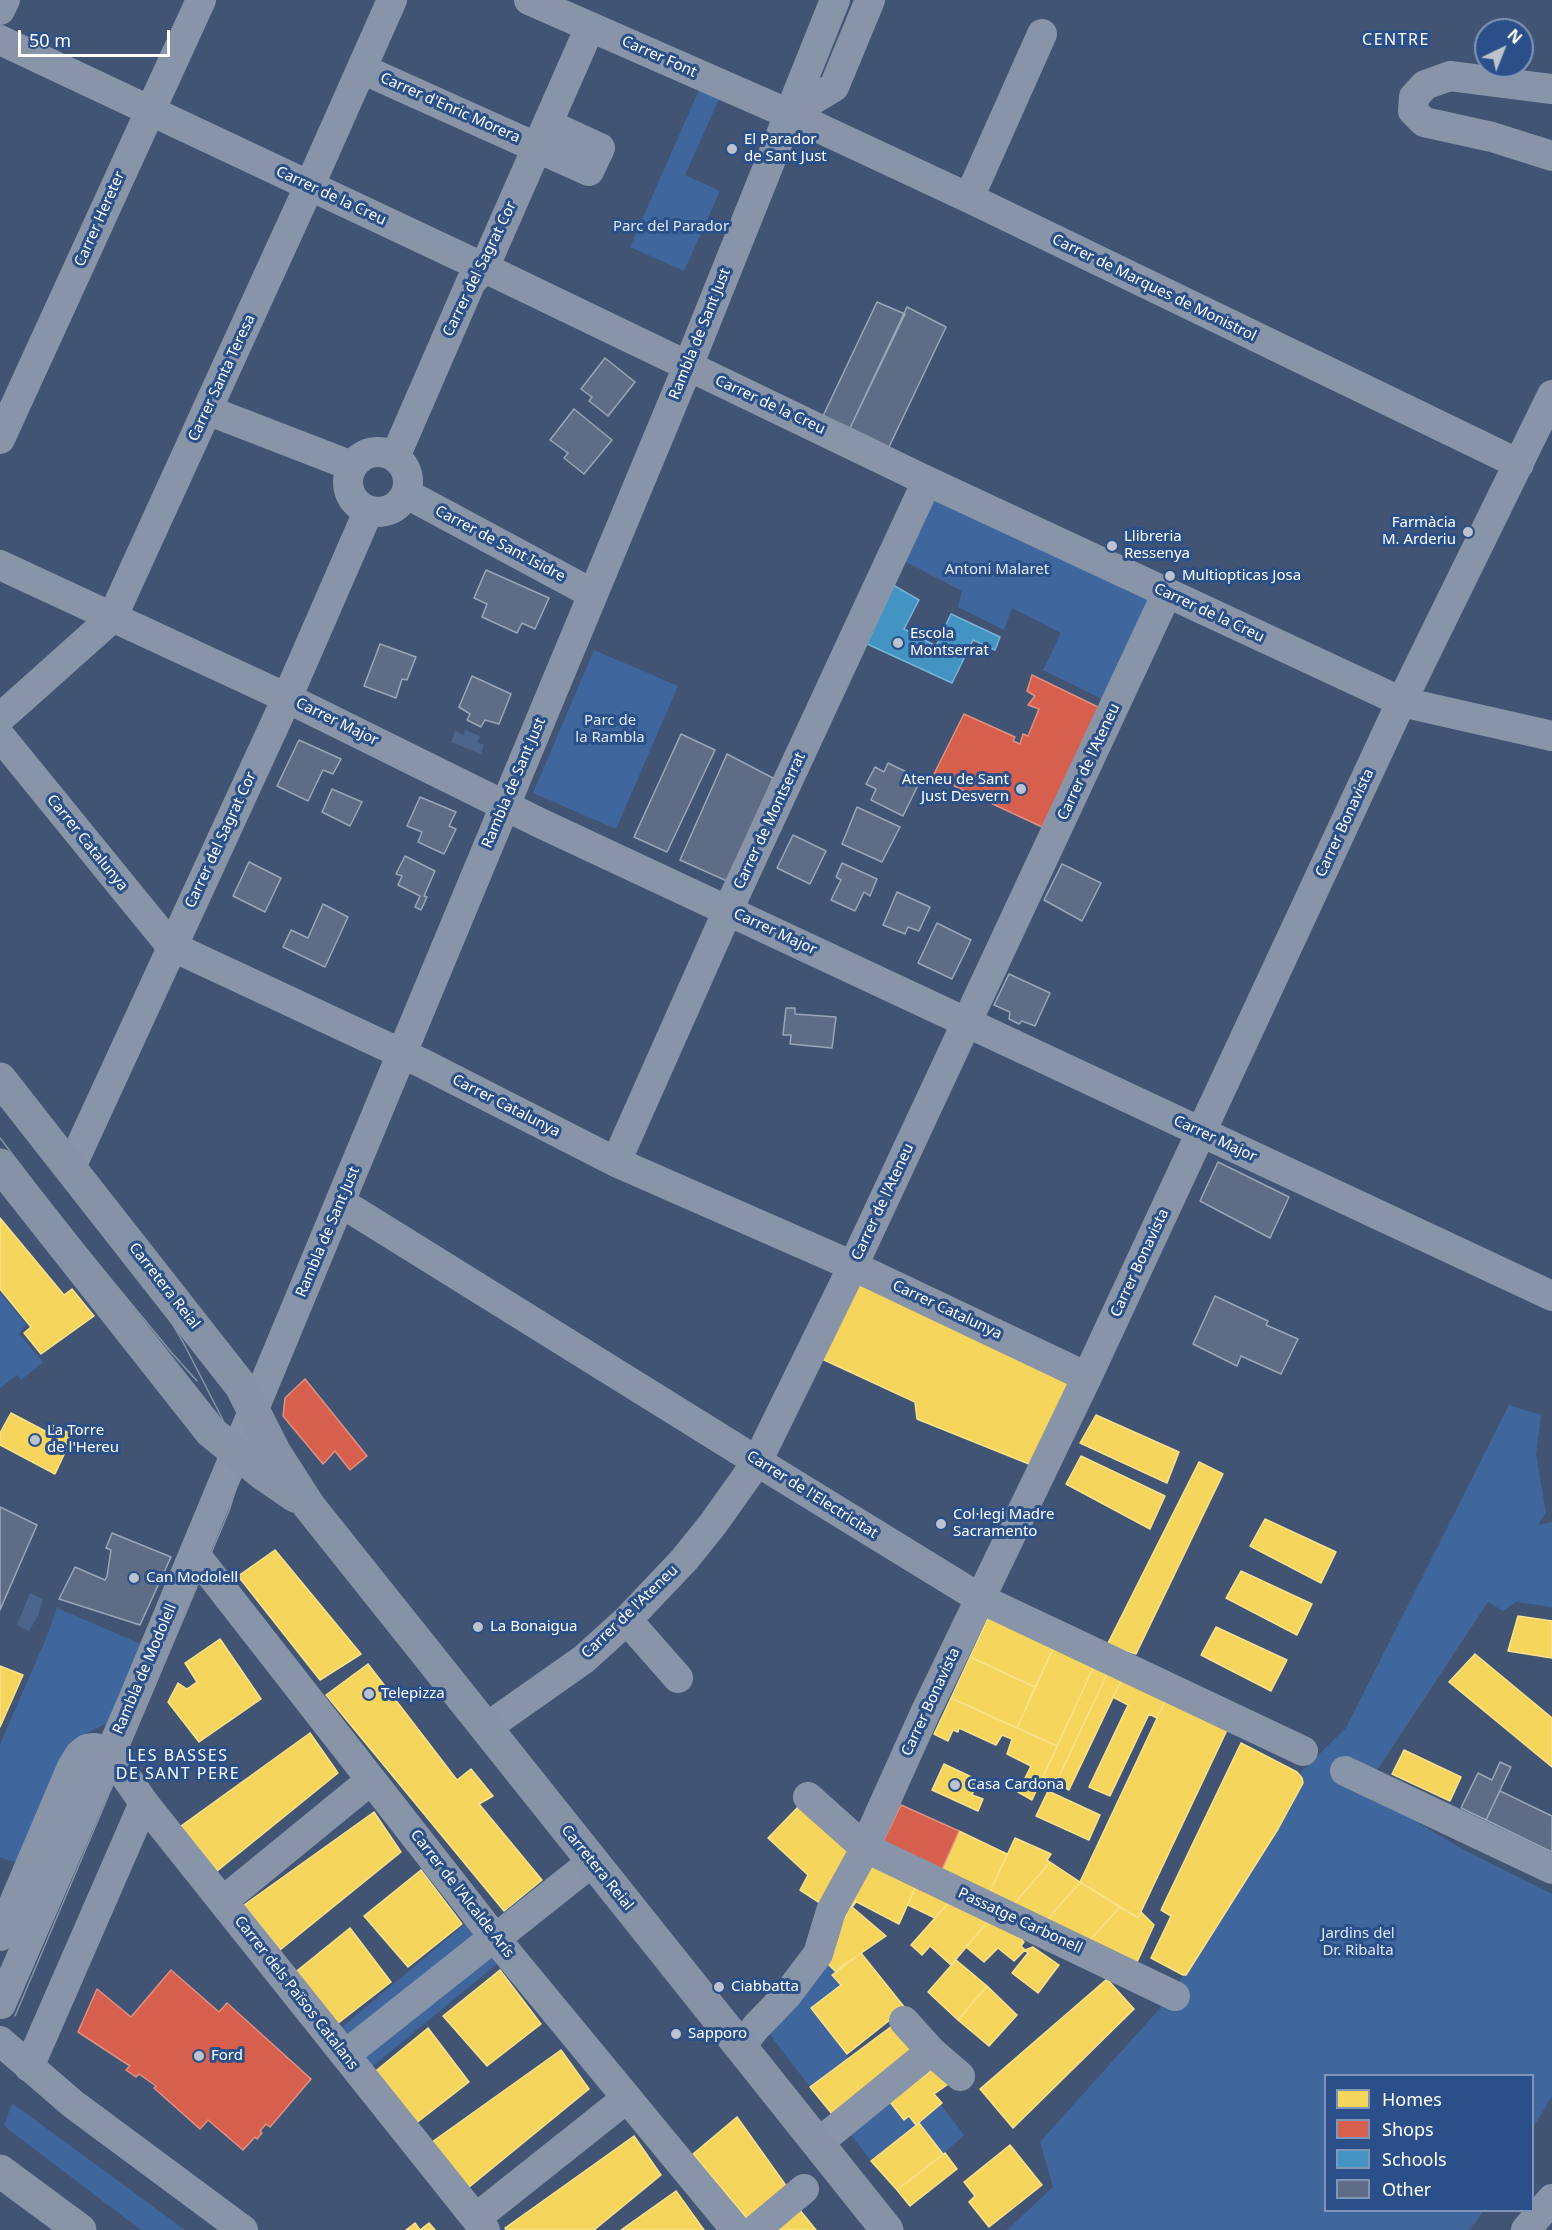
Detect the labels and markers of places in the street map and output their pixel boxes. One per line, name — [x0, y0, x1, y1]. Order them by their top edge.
place label: El Parador de Sant Just — [744, 131, 827, 166]
marker: El Parador de Sant Just — [725, 142, 739, 156]
place label: Farmàcia M. Arderiu — [1382, 514, 1456, 549]
marker: Farmàcia M. Arderiu — [1461, 525, 1475, 539]
place label: Llibreria Ressenya — [1124, 528, 1190, 563]
marker: Llibreria Ressenya — [1105, 539, 1119, 553]
place label: Multiopticas Josa — [1182, 567, 1301, 585]
marker: Multiopticas Josa — [1163, 569, 1177, 583]
place label: Escola Montserrat — [910, 625, 989, 660]
marker: Escola Montserrat — [891, 636, 905, 650]
place label: Ateneu de Sant Just Desvern — [902, 771, 1009, 806]
marker: Ateneu de Sant Just Desvern — [1014, 782, 1028, 796]
place label: La Torre de l'Hereu — [47, 1422, 119, 1457]
marker: La Torre de l'Hereu — [28, 1433, 42, 1447]
place label: Col·legi Madre Sacramento — [953, 1506, 1054, 1541]
marker: Col·legi Madre Sacramento — [934, 1517, 948, 1531]
place label: Can Modolell — [146, 1569, 238, 1587]
marker: Can Modolell — [127, 1571, 141, 1585]
place label: La Bonaigua — [490, 1618, 577, 1636]
marker: La Bonaigua — [471, 1620, 485, 1634]
place label: Telepizza — [381, 1685, 445, 1703]
marker: Telepizza — [362, 1687, 376, 1701]
place label: Casa Cardona — [967, 1776, 1064, 1794]
marker: Casa Cardona — [948, 1778, 962, 1792]
place label: Ciabbatta — [731, 1978, 799, 1996]
marker: Ciabbatta — [712, 1980, 726, 1994]
place label: Sapporo — [688, 2025, 747, 2043]
marker: Sapporo — [669, 2027, 683, 2041]
place label: Ford — [211, 2047, 243, 2065]
marker: Ford — [192, 2049, 206, 2063]

